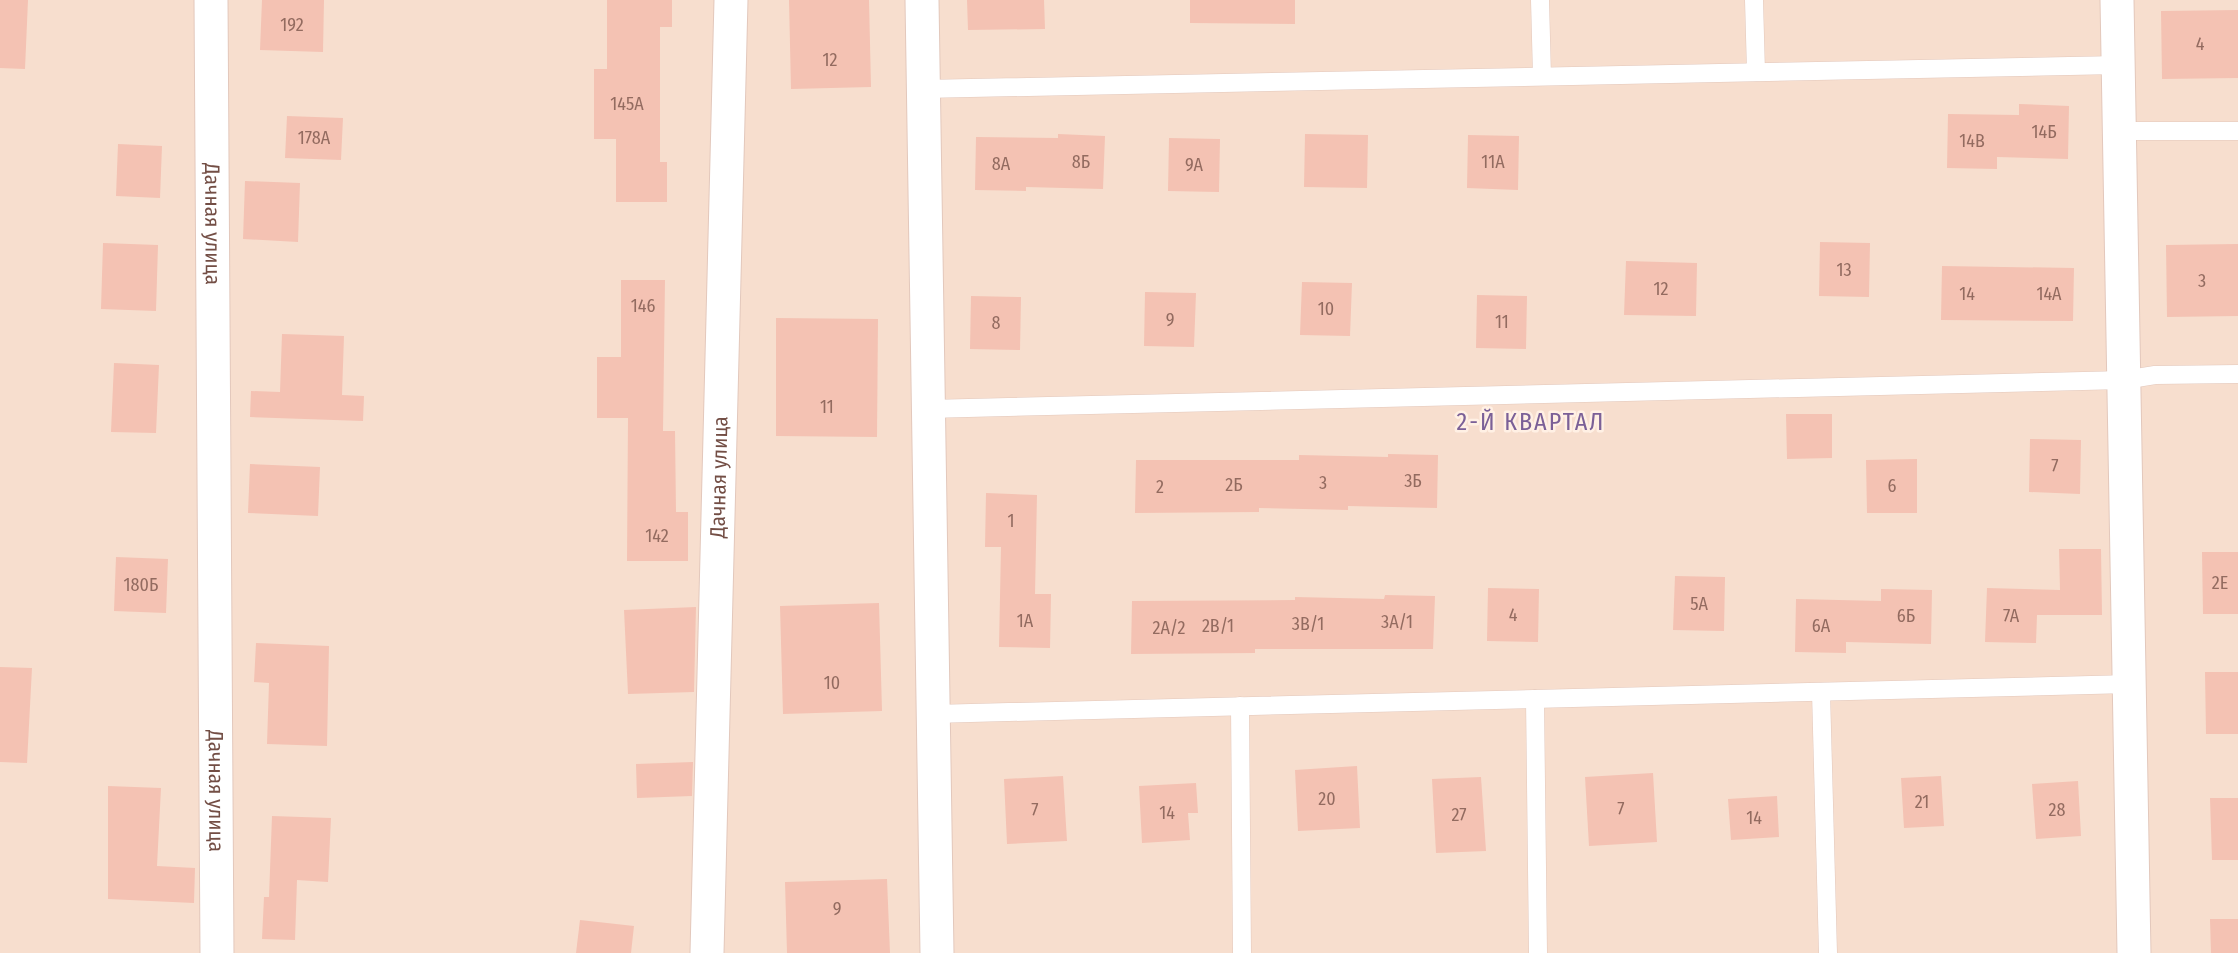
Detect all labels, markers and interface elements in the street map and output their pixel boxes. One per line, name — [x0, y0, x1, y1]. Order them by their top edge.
house number: 192 — [280, 14, 304, 36]
house number: 4 — [2196, 33, 2205, 55]
house number: 12 — [823, 49, 838, 71]
house number: 145А — [610, 93, 644, 115]
house number: 14Б — [2031, 121, 2057, 143]
house number: 178А — [298, 127, 331, 149]
house number: 14В — [1959, 130, 1985, 152]
house number: 8Б — [1072, 151, 1090, 173]
house number: 11А — [1481, 151, 1505, 173]
house number: 8А — [992, 153, 1011, 175]
house number: 9А — [1185, 154, 1204, 176]
street label: Дачная улица — [199, 162, 226, 285]
house number: 13 — [1836, 259, 1852, 281]
house number: 3 — [2198, 270, 2206, 292]
house number: 12 — [1654, 278, 1669, 300]
house number: 14 — [1959, 283, 1975, 305]
house number: 14А — [2036, 283, 2062, 305]
house number: 146 — [631, 295, 655, 317]
house number: 10 — [1318, 298, 1334, 320]
house number: 9 — [1166, 309, 1174, 331]
house number: 11 — [1495, 311, 1509, 333]
house number: 8 — [992, 312, 1001, 334]
house number: 11 — [820, 396, 834, 418]
district label: 2-Й КВАРТАЛ — [1457, 408, 1605, 436]
street label: Дачная улица — [704, 416, 734, 539]
house number: 7 — [2051, 455, 2059, 477]
house number: 3Б — [1404, 470, 1422, 492]
house number: 3 — [1319, 472, 1327, 494]
house number: 2Б — [1225, 474, 1243, 496]
house number: 6 — [1888, 475, 1897, 497]
house number: 2 — [1156, 476, 1164, 498]
house number: 1 — [1007, 510, 1015, 532]
house number: 142 — [645, 525, 669, 547]
house number: 2Е — [2212, 572, 2228, 594]
house number: 180Б — [124, 574, 158, 596]
house number: 5А — [1690, 593, 1708, 615]
house number: 4 — [1509, 604, 1518, 626]
house number: 6Б — [1897, 605, 1915, 627]
house number: 7А — [2003, 605, 2020, 627]
house number: 1А — [1017, 610, 1034, 632]
house number: 3А/1 — [1381, 611, 1413, 633]
house number: 3В/1 — [1292, 613, 1324, 635]
house number: 2В/1 — [1202, 615, 1234, 637]
house number: 6А — [1812, 615, 1831, 637]
house number: 2А/2 — [1152, 617, 1186, 639]
house number: 10 — [824, 672, 840, 694]
street label: Дачная улица — [203, 729, 229, 852]
house number: 20 — [1318, 788, 1336, 810]
house number: 21 — [1915, 791, 1929, 813]
house number: 7 — [1617, 798, 1625, 820]
house number: 7 — [1031, 799, 1039, 821]
house number: 28 — [2049, 799, 2065, 821]
house number: 14 — [1159, 802, 1175, 824]
house number: 27 — [1451, 804, 1467, 826]
house number: 14 — [1746, 807, 1762, 829]
house number: 9 — [833, 898, 841, 920]

